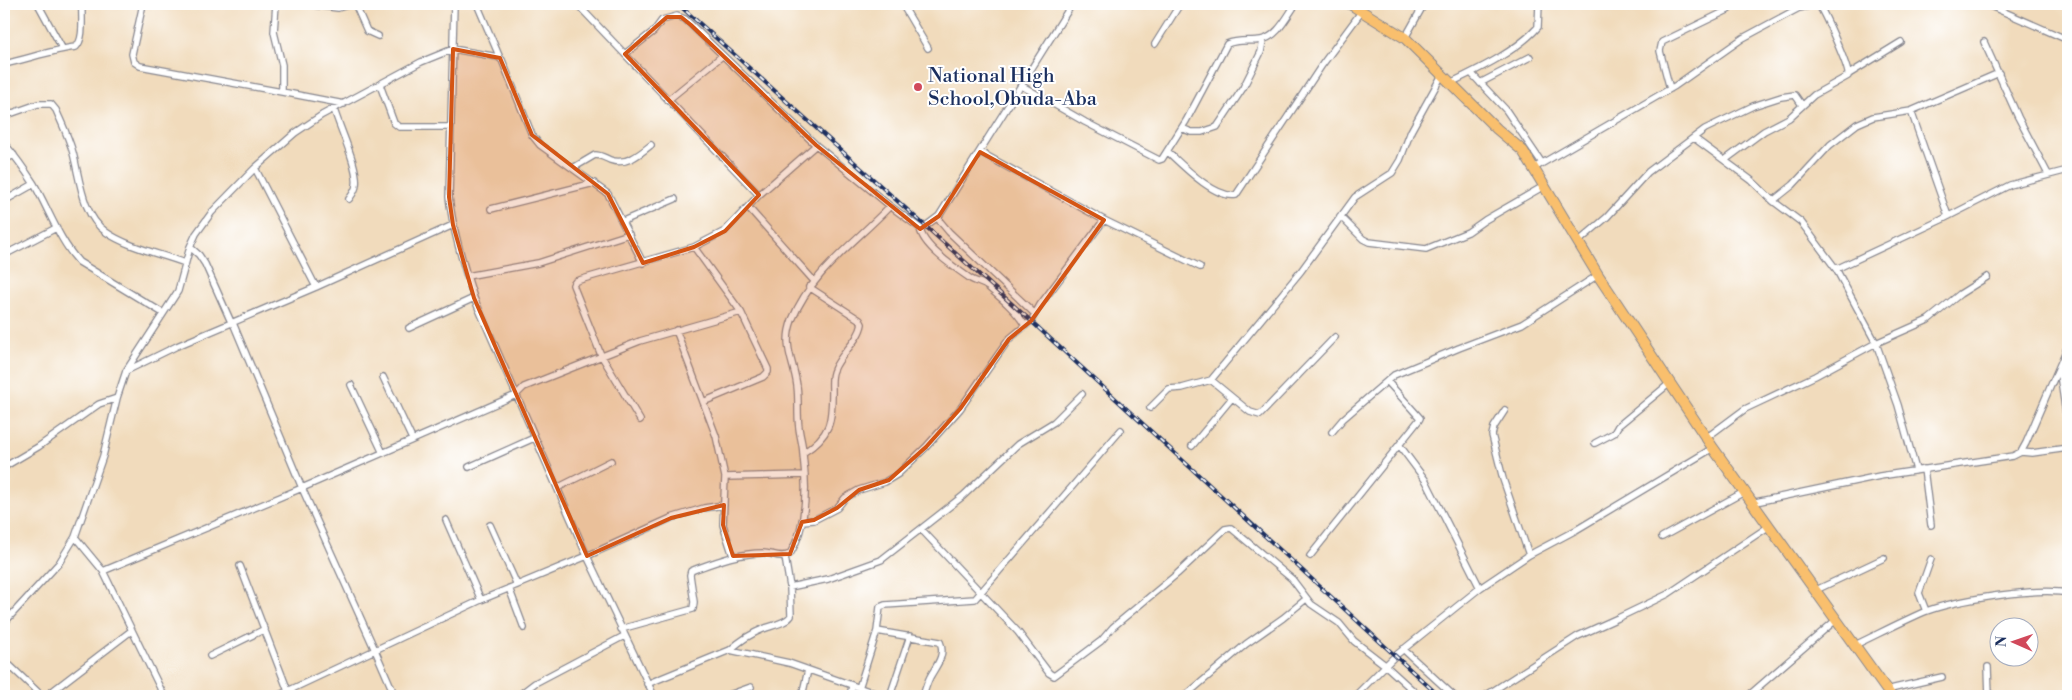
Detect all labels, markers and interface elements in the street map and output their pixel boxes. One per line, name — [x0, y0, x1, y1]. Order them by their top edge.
place label: National High School,Obuda-Aba — [928, 64, 1098, 112]
marker: National High School,Obuda-Aba — [912, 81, 924, 93]
north arrow — [1990, 618, 2040, 668]
text: N — [1993, 636, 2011, 647]

